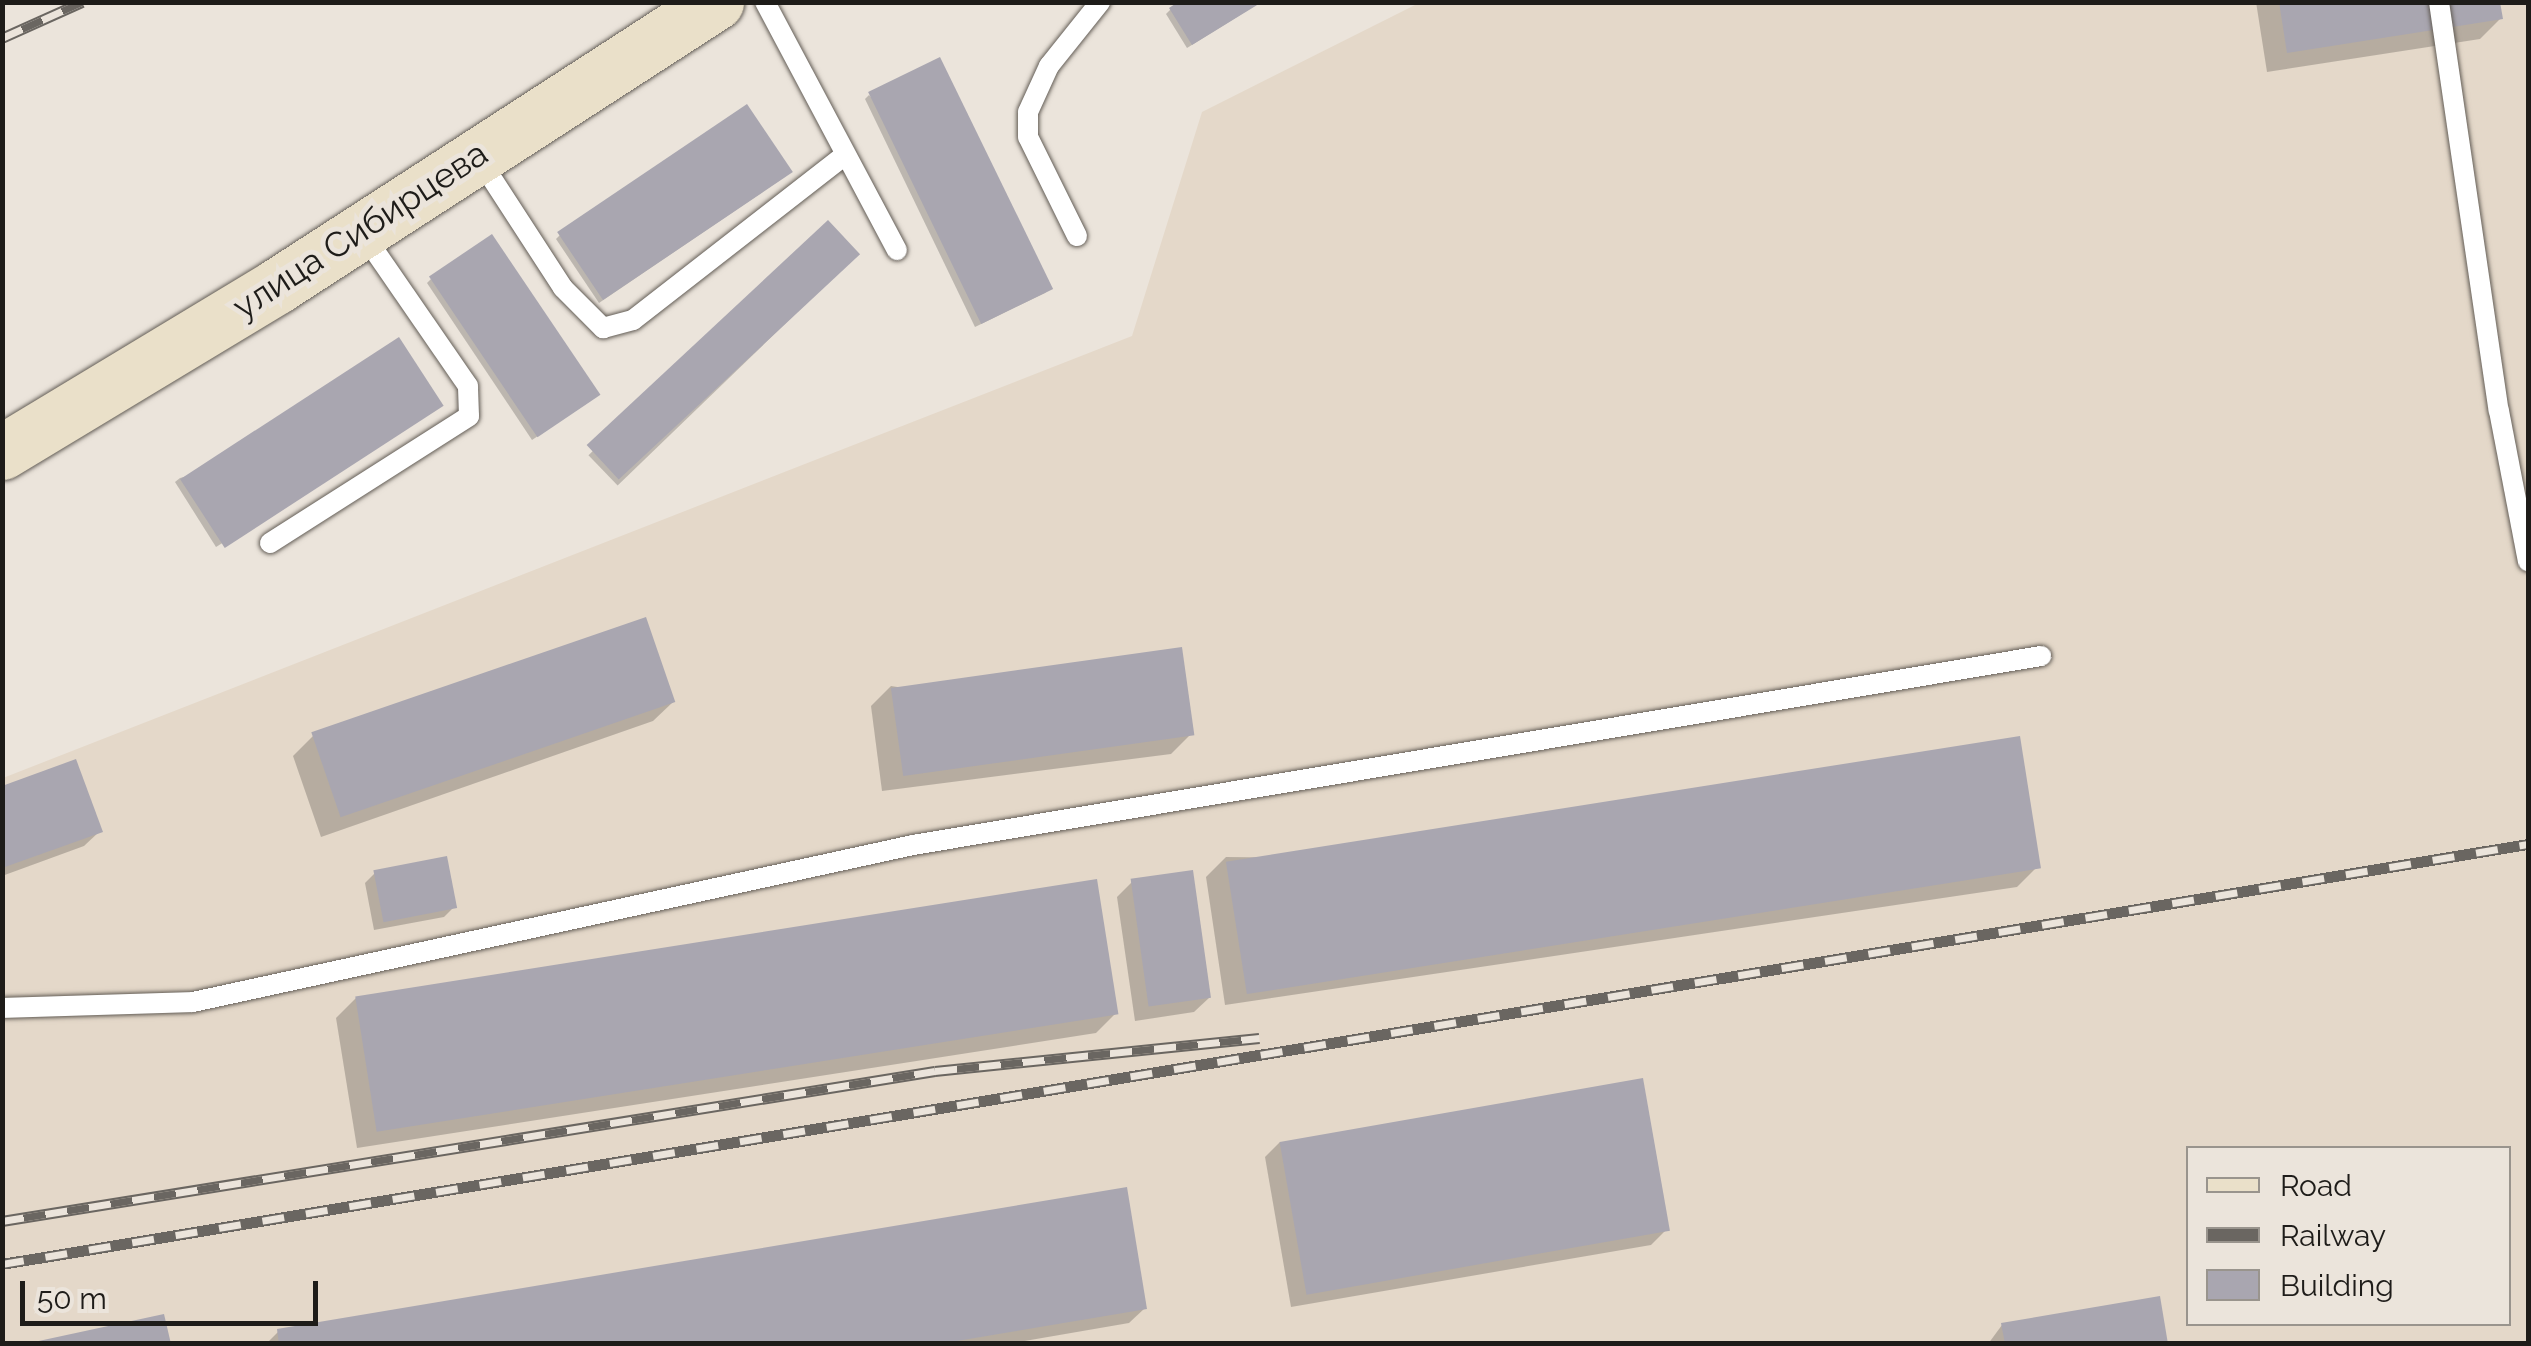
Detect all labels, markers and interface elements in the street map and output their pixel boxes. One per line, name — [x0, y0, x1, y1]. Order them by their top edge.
street label: улица Сибирцева — [225, 132, 495, 328]
legend — [2186, 1146, 2511, 1326]
text: Road — [2280, 1168, 2352, 1203]
text: Railway — [2280, 1218, 2386, 1253]
scale bar — [25, 1261, 322, 1323]
text: Building — [2280, 1268, 2394, 1303]
text: 50 m — [37, 1281, 107, 1316]

